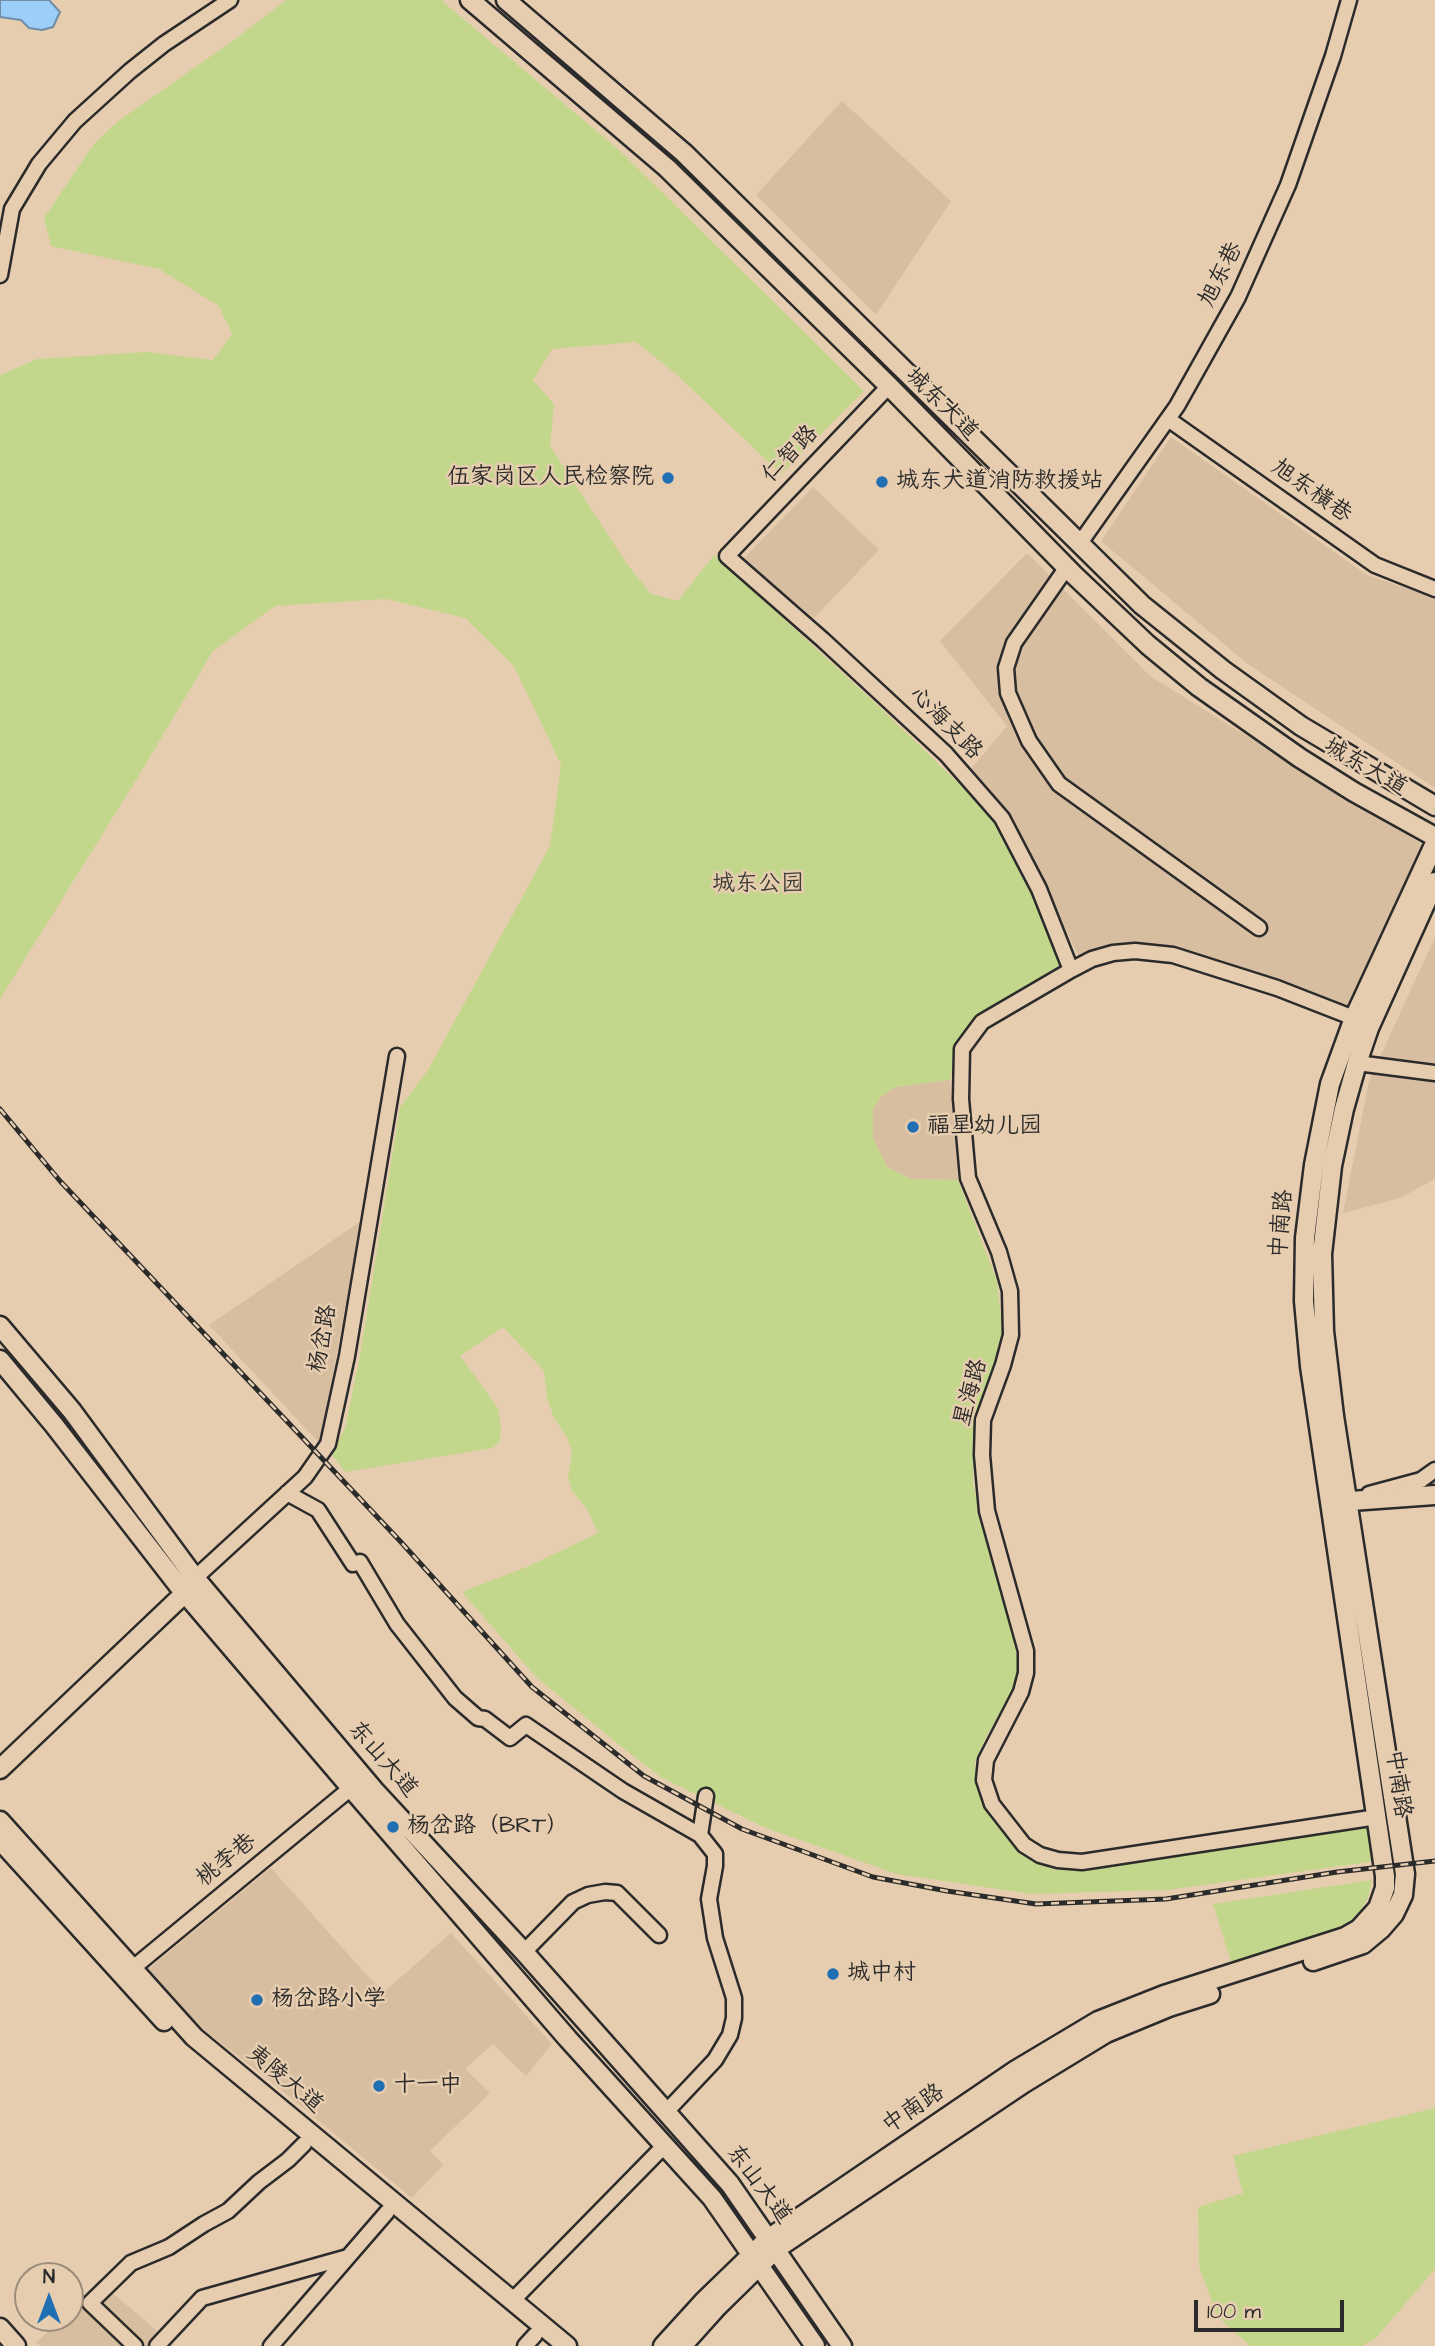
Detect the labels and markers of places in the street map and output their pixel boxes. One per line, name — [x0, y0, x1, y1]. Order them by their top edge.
place label: 伍家岗区人民检察院 — [447, 464, 654, 492]
place label: 城东大道消防救援站 — [896, 468, 1103, 496]
marker: 伍家岗区人民检察院 — [660, 470, 676, 486]
marker: 城东大道消防救援站 — [874, 474, 890, 490]
place label: 福星幼儿园 — [927, 1113, 1042, 1141]
marker: 福星幼儿园 — [905, 1119, 921, 1135]
place label: 杨岔路（BRT） — [407, 1813, 569, 1841]
marker: 杨岔路（BRT） — [385, 1819, 401, 1835]
place label: 城中村 — [847, 1960, 916, 1988]
marker: 城中村 — [825, 1966, 841, 1982]
place label: 杨岔路小学 — [271, 1986, 386, 2014]
marker: 杨岔路小学 — [249, 1992, 265, 2008]
place label: 十一中 — [393, 2072, 462, 2100]
marker: 十一中 — [371, 2078, 387, 2094]

